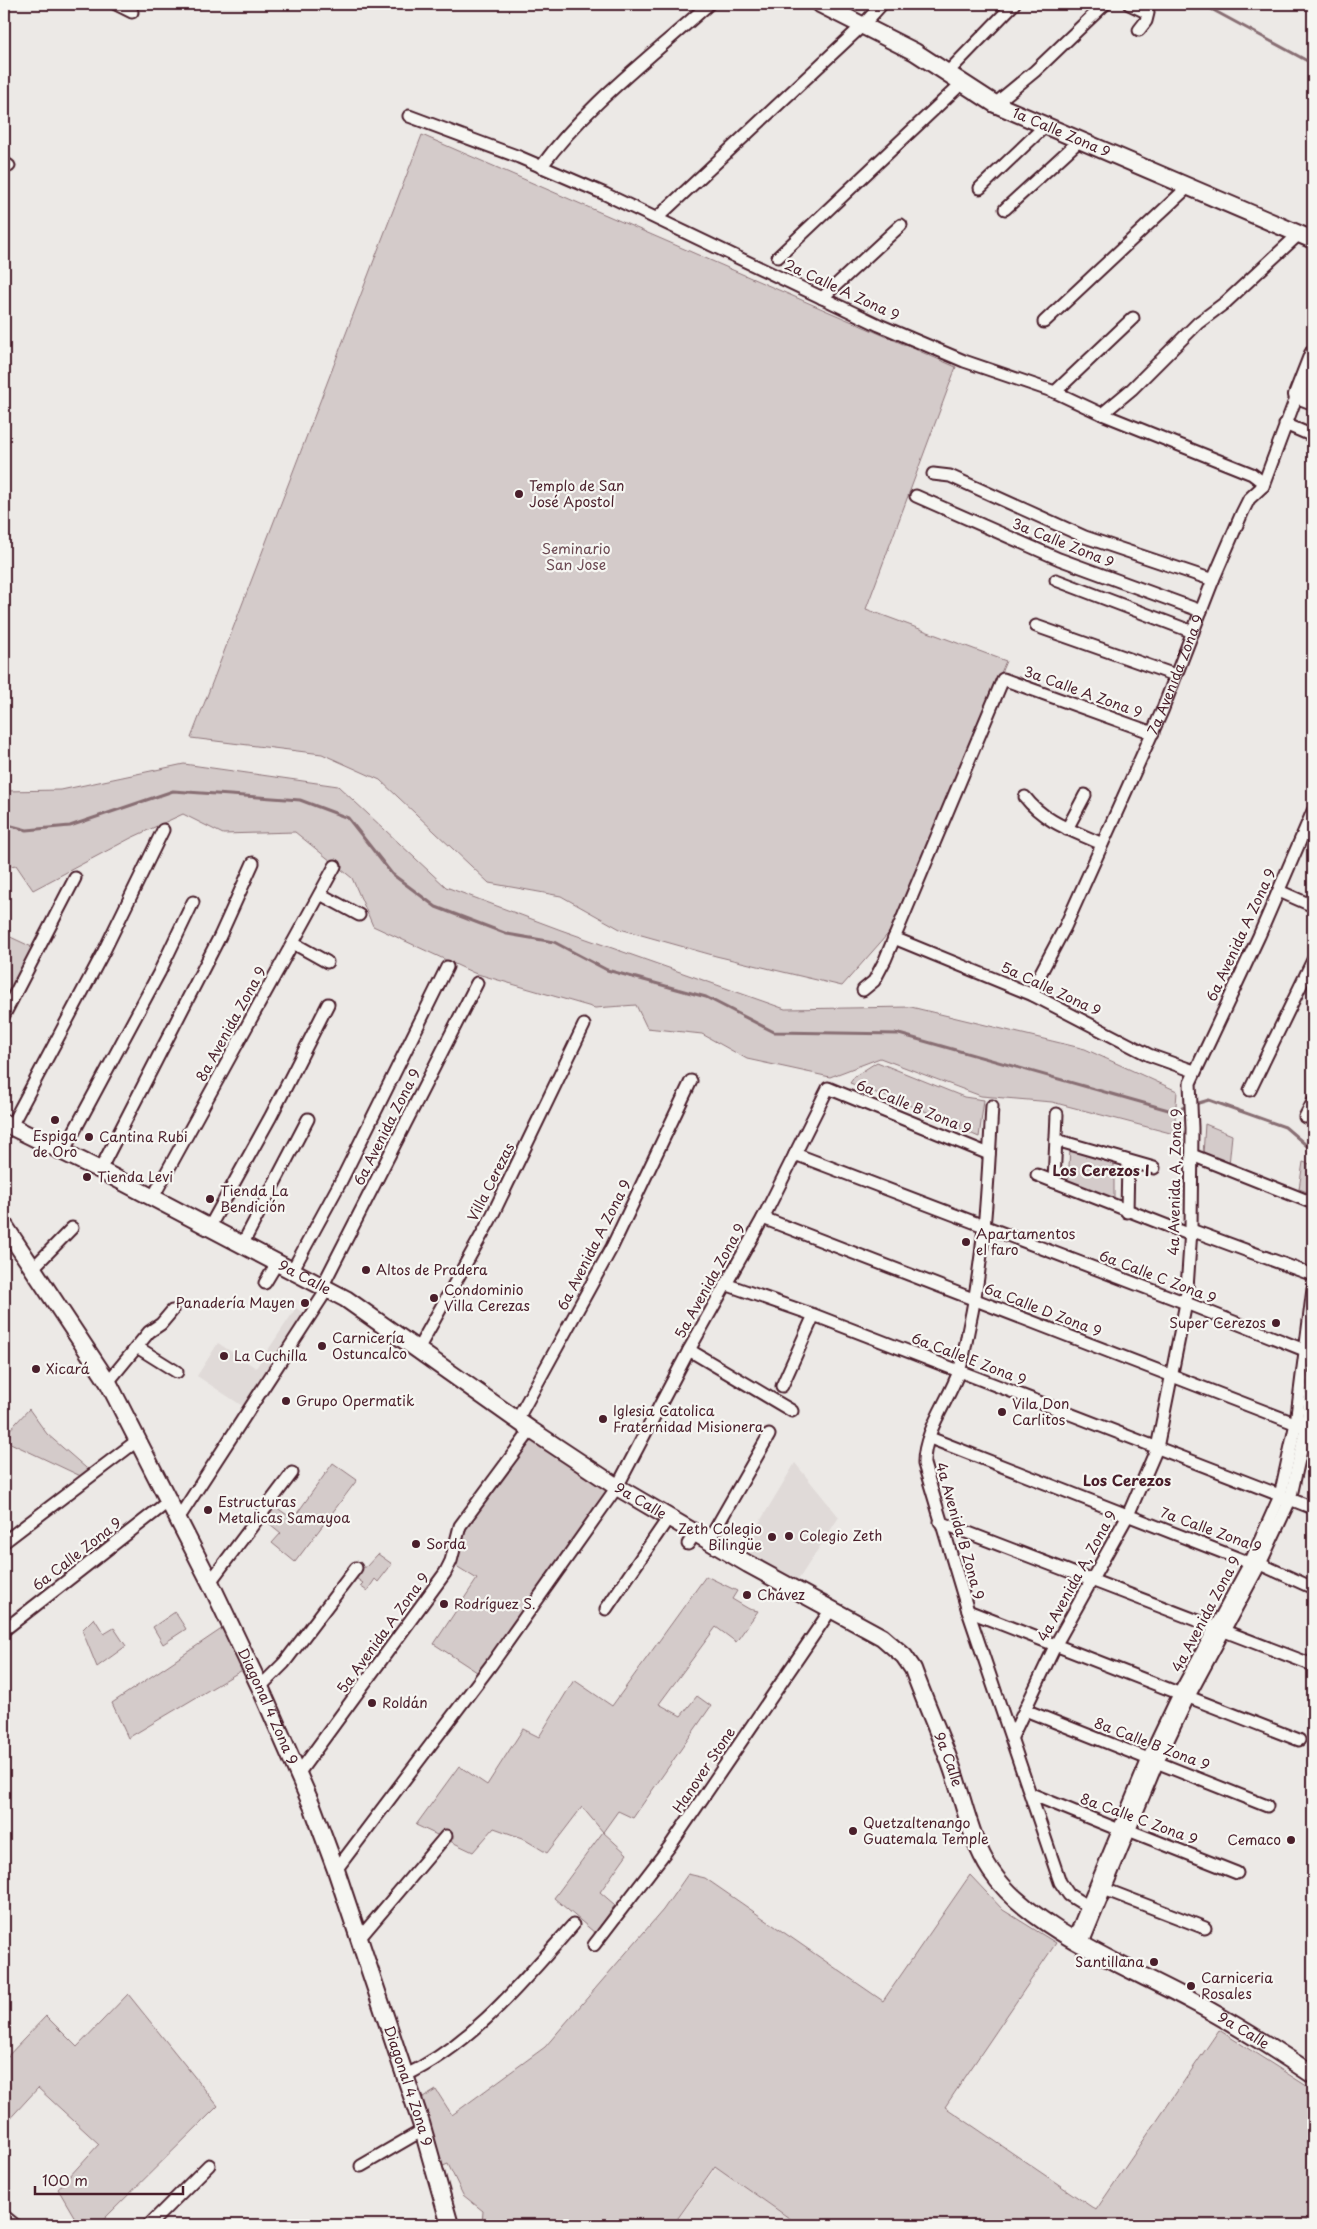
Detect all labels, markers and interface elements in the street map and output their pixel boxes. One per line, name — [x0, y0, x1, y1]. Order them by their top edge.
street label: 1a Calle Zona 9 — [1009, 102, 1114, 162]
street label: 2a Calle A Zona 9 — [781, 254, 903, 325]
place label: Templo de San José Apostol — [529, 475, 625, 512]
marker: Templo de San José Apostol — [513, 488, 525, 500]
street label: 3a Calle Zona 9 — [1009, 513, 1117, 573]
park label: Seminario San Jose — [542, 538, 611, 575]
street label: 7a Avenida Zona 9 — [1142, 611, 1209, 738]
street label: 3a Calle A Zona 9 — [1021, 660, 1145, 723]
street label: 6a Avenida A Zona 9 — [1201, 865, 1281, 1005]
street label: 5a Calle Zona 9 — [998, 956, 1105, 1021]
street label: 8a Avenida Zona 9 — [190, 962, 271, 1085]
street label: 6a Avenida Zona 9 — [348, 1065, 425, 1189]
street label: 6a Calle B Zona 9 — [853, 1074, 975, 1139]
street label: 4a Avenida A, Zona 9 — [1163, 1108, 1186, 1256]
marker: Espiga de Oro — [49, 1114, 61, 1126]
place label: Espiga de Oro — [33, 1125, 78, 1162]
place label: Cantina Rubi — [99, 1126, 188, 1147]
marker: Cantina Rubi — [83, 1131, 95, 1143]
street label: Villa Cerezas — [462, 1139, 519, 1225]
district label: Los Cerezos I — [1052, 1158, 1150, 1181]
place label: Tienda Levi — [97, 1166, 173, 1187]
marker: Tienda Levi — [81, 1171, 93, 1183]
street label: 6a Avenida A Zona 9 — [551, 1176, 636, 1314]
place label: Tienda La Bendición — [220, 1180, 288, 1217]
marker: Tienda La Bendición — [204, 1193, 216, 1205]
street label: 5a Avenida Zona 9 — [669, 1219, 750, 1342]
place label: Apartamentos el faro — [976, 1223, 1075, 1260]
marker: Apartamentos el faro — [960, 1236, 972, 1248]
street label: 6a Calle C Zona 9 — [1097, 1245, 1220, 1309]
street label: 9a Calle — [275, 1254, 335, 1300]
place label: Altos de Pradera — [376, 1259, 488, 1280]
marker: Altos de Pradera — [360, 1264, 372, 1276]
street label: 6a Calle D Zona 9 — [982, 1278, 1105, 1342]
place label: Condominio Villa Cerezas — [444, 1279, 530, 1316]
place label: Panadería Mayen — [176, 1292, 295, 1313]
marker: Condominio Villa Cerezas — [428, 1292, 440, 1304]
marker: Panadería Mayen — [299, 1297, 311, 1309]
place label: Super Cerezos — [1169, 1312, 1266, 1333]
marker: Super Cerezos — [1270, 1317, 1282, 1329]
place label: Carnicería Ostuncalco — [332, 1327, 407, 1364]
street label: 6a Calle E Zona 9 — [909, 1327, 1030, 1390]
marker: Carnicería Ostuncalco — [316, 1340, 328, 1352]
place label: La Cuchilla — [234, 1345, 307, 1366]
marker: La Cuchilla — [218, 1350, 230, 1362]
place label: Xicará — [46, 1358, 90, 1379]
marker: Xicará — [30, 1363, 42, 1375]
place label: Grupo Opermatik — [296, 1390, 415, 1411]
place label: Vila Don Carlitos — [1012, 1393, 1069, 1430]
marker: Grupo Opermatik — [280, 1395, 292, 1407]
place label: Iglesia Catolica Fraternidad Misionera — [613, 1400, 764, 1437]
marker: Vila Don Carlitos — [996, 1406, 1008, 1418]
marker: Iglesia Catolica Fraternidad Misionera — [597, 1413, 609, 1425]
street label: 4a Avenida B Zona 9 — [931, 1460, 990, 1602]
district label: Los Cerezos — [1083, 1468, 1171, 1491]
street label: 9a Calle — [611, 1477, 671, 1524]
place label: Estructuras Metalicas Samayoa — [218, 1491, 350, 1528]
street label: 7a Calle Zona 9 — [1158, 1501, 1265, 1558]
marker: Estructuras Metalicas Samayoa — [202, 1504, 214, 1516]
street label: 4a Avenida A, Zona 9 — [1032, 1506, 1121, 1645]
street label: 6a Calle Zona 9 — [28, 1512, 126, 1595]
place label: Zeth Colegio Bilingüe — [678, 1518, 762, 1555]
place label: Colegio Zeth — [799, 1525, 882, 1546]
marker: Colegio Zeth — [783, 1530, 795, 1542]
marker: Zeth Colegio Bilingüe — [766, 1531, 778, 1543]
place label: Sorda — [426, 1533, 466, 1554]
marker: Sorda — [410, 1538, 422, 1550]
street label: 4a Avenida Zona 9 — [1166, 1552, 1245, 1676]
street label: 5a Avenida A Zona 9 — [332, 1568, 434, 1697]
place label: Chávez — [757, 1584, 805, 1605]
marker: Chávez — [741, 1589, 753, 1601]
place label: Rodríguez S. — [454, 1593, 536, 1614]
marker: Rodríguez S. — [438, 1598, 450, 1610]
street label: Diagonal 4 Zona 9 — [233, 1644, 304, 1768]
place label: Roldán — [382, 1692, 428, 1713]
marker: Roldán — [366, 1697, 378, 1709]
street label: 8a Calle B Zona 9 — [1091, 1712, 1213, 1775]
street label: Hanover Stone — [667, 1722, 740, 1817]
street label: 9a Calle — [929, 1729, 969, 1789]
street label: 8a Calle C Zona 9 — [1077, 1787, 1201, 1850]
place label: Quetzaltenango Guatemala Temple — [863, 1812, 989, 1849]
marker: Quetzaltenango Guatemala Temple — [847, 1825, 859, 1837]
place label: Cemaco — [1227, 1829, 1281, 1850]
marker: Cemaco — [1285, 1834, 1297, 1846]
place label: Santillana — [1075, 1951, 1144, 1972]
marker: Santillana — [1148, 1956, 1160, 1968]
place label: Carniceria Rosales — [1201, 1967, 1273, 2004]
marker: Carniceria Rosales — [1185, 1980, 1197, 1992]
street label: 9a Calle — [1214, 2006, 1274, 2054]
street label: Diagonal 4 Zona 9 — [379, 2023, 438, 2149]
scale bar — [35, 2164, 182, 2196]
text: 100 m — [42, 2168, 88, 2191]

